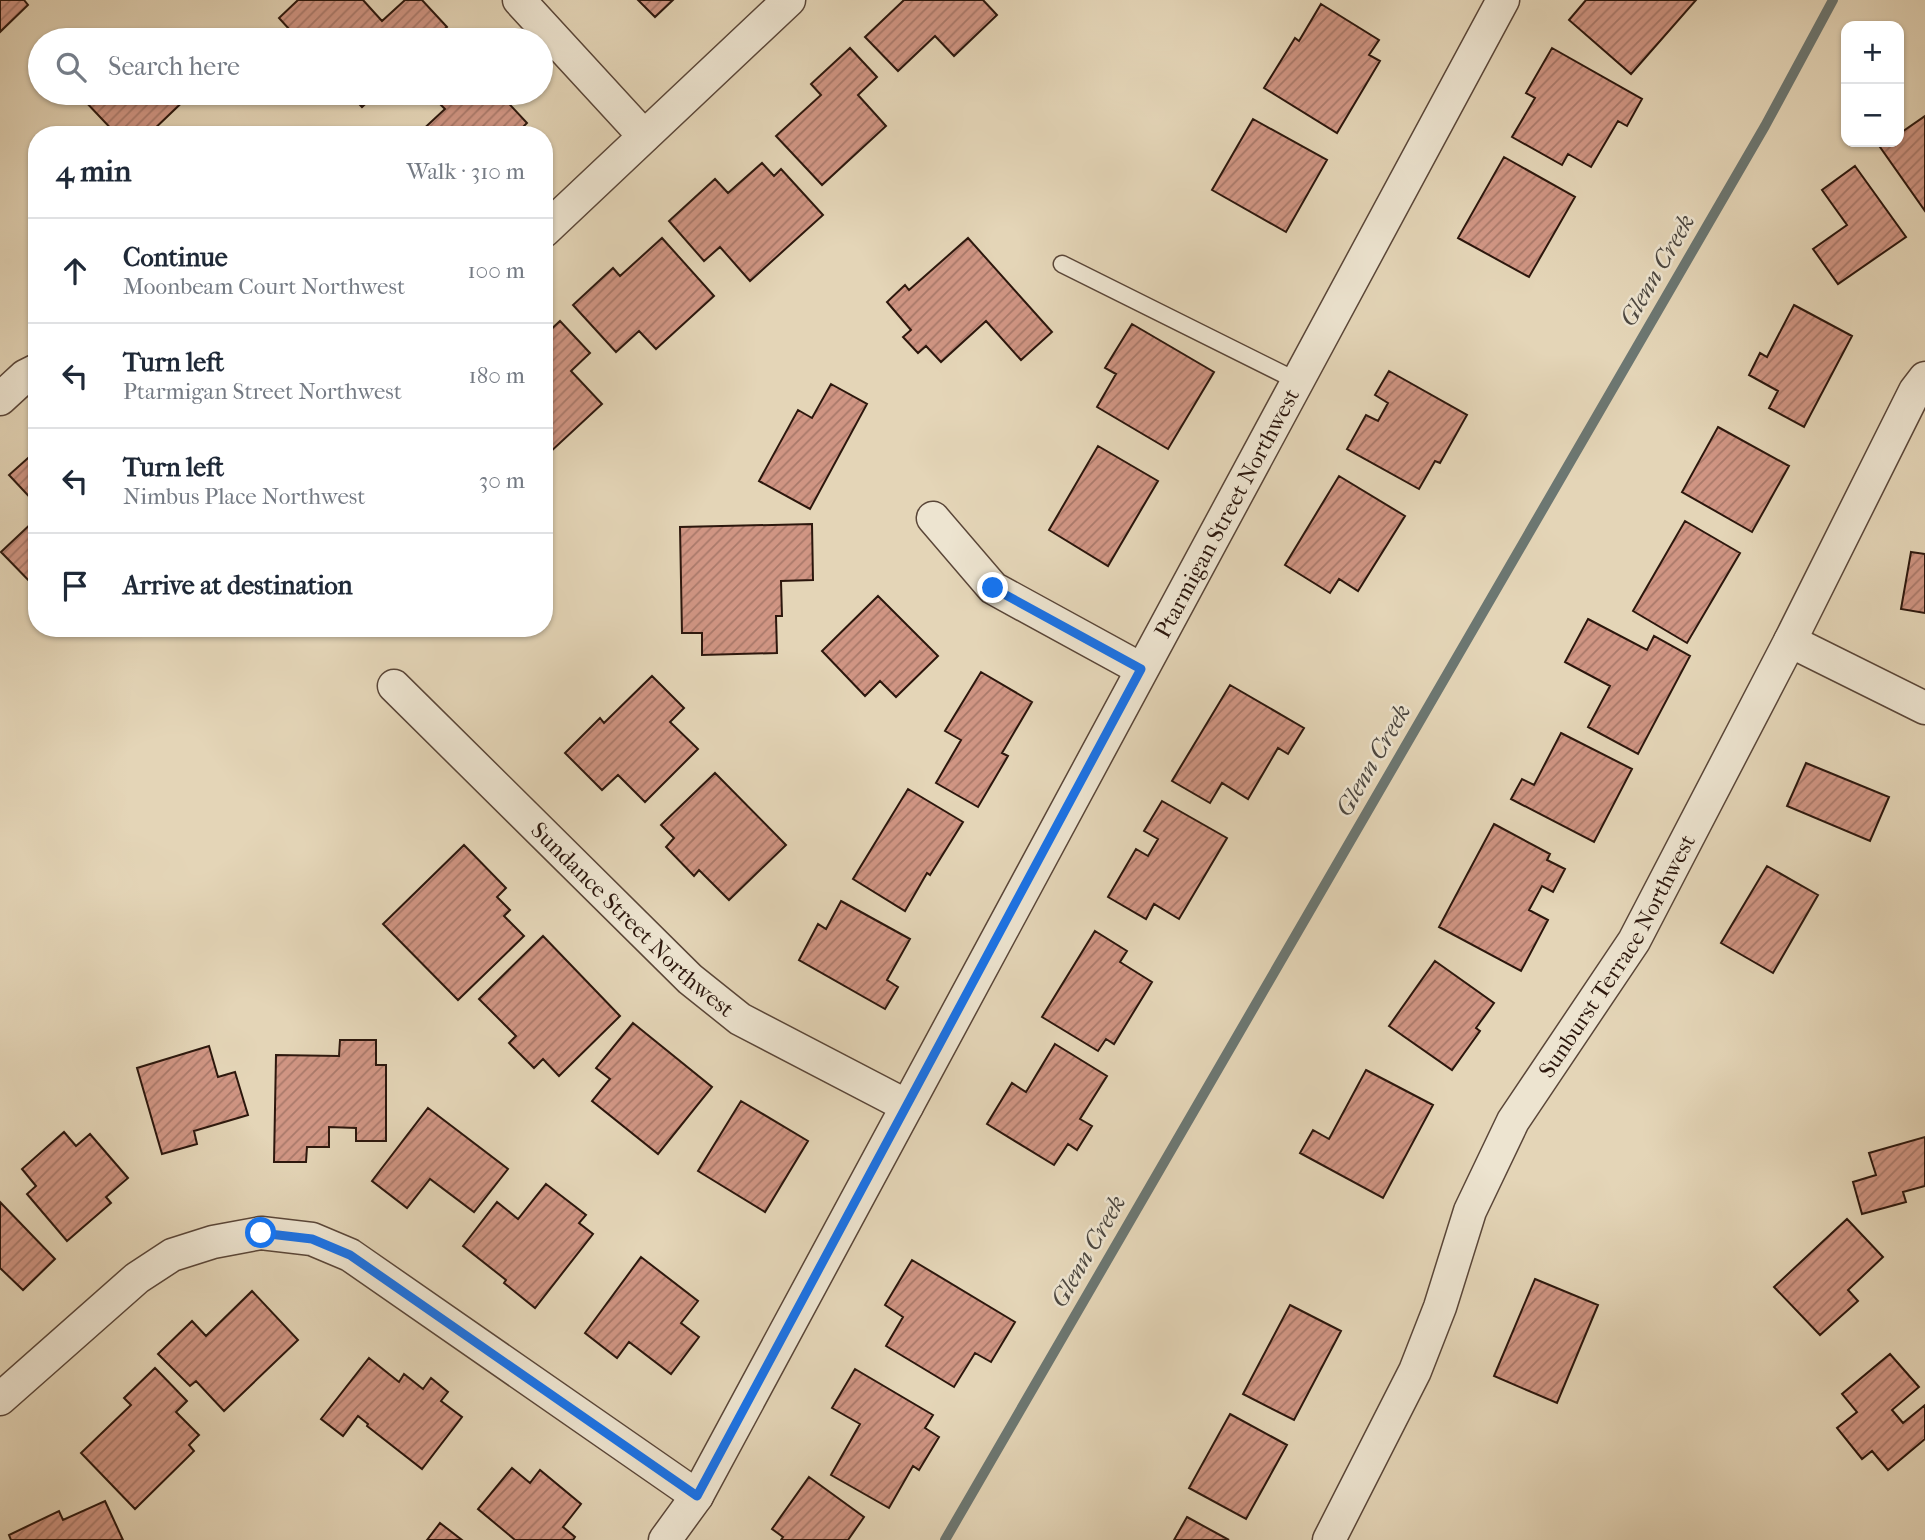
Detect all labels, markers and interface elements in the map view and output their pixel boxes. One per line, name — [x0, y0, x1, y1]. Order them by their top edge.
map controls — [1841, 21, 1904, 147]
button: + — [1841, 21, 1904, 84]
search box — [28, 28, 553, 105]
icon: search — [52, 48, 90, 86]
text: Search here — [108, 51, 240, 82]
button: − — [1841, 84, 1904, 147]
text: 4 min — [56, 154, 131, 189]
text: Walk · 310 m — [406, 158, 525, 185]
water label: Glenn Creek — [1614, 209, 1700, 331]
text: Continue — [123, 242, 228, 273]
icon: ahead — [56, 252, 94, 290]
text: 100 m — [467, 257, 525, 284]
text: Moonbeam Court Northwest — [123, 273, 405, 300]
text: Turn left — [123, 347, 224, 378]
icon: left — [56, 357, 94, 395]
text: 180 m — [468, 362, 525, 389]
text: Ptarmigan Street Northwest — [123, 378, 402, 405]
street label: Ptarmigan Street Northwest — [1149, 384, 1305, 642]
text: Turn left — [123, 452, 224, 483]
icon: left — [56, 462, 94, 500]
text: 30 m — [479, 467, 525, 494]
text: Nimbus Place Northwest — [123, 483, 366, 510]
icon: arrive — [56, 567, 94, 605]
text: Arrive at destination — [123, 570, 353, 601]
route end — [977, 572, 1008, 603]
water label: Glenn Creek — [1330, 699, 1416, 821]
street label: Sundance Street Northwest — [526, 816, 740, 1023]
street label: Sunburst Terrace Northwest — [1533, 830, 1701, 1083]
water label: Glenn Creek — [1045, 1190, 1131, 1312]
route start — [245, 1217, 276, 1248]

